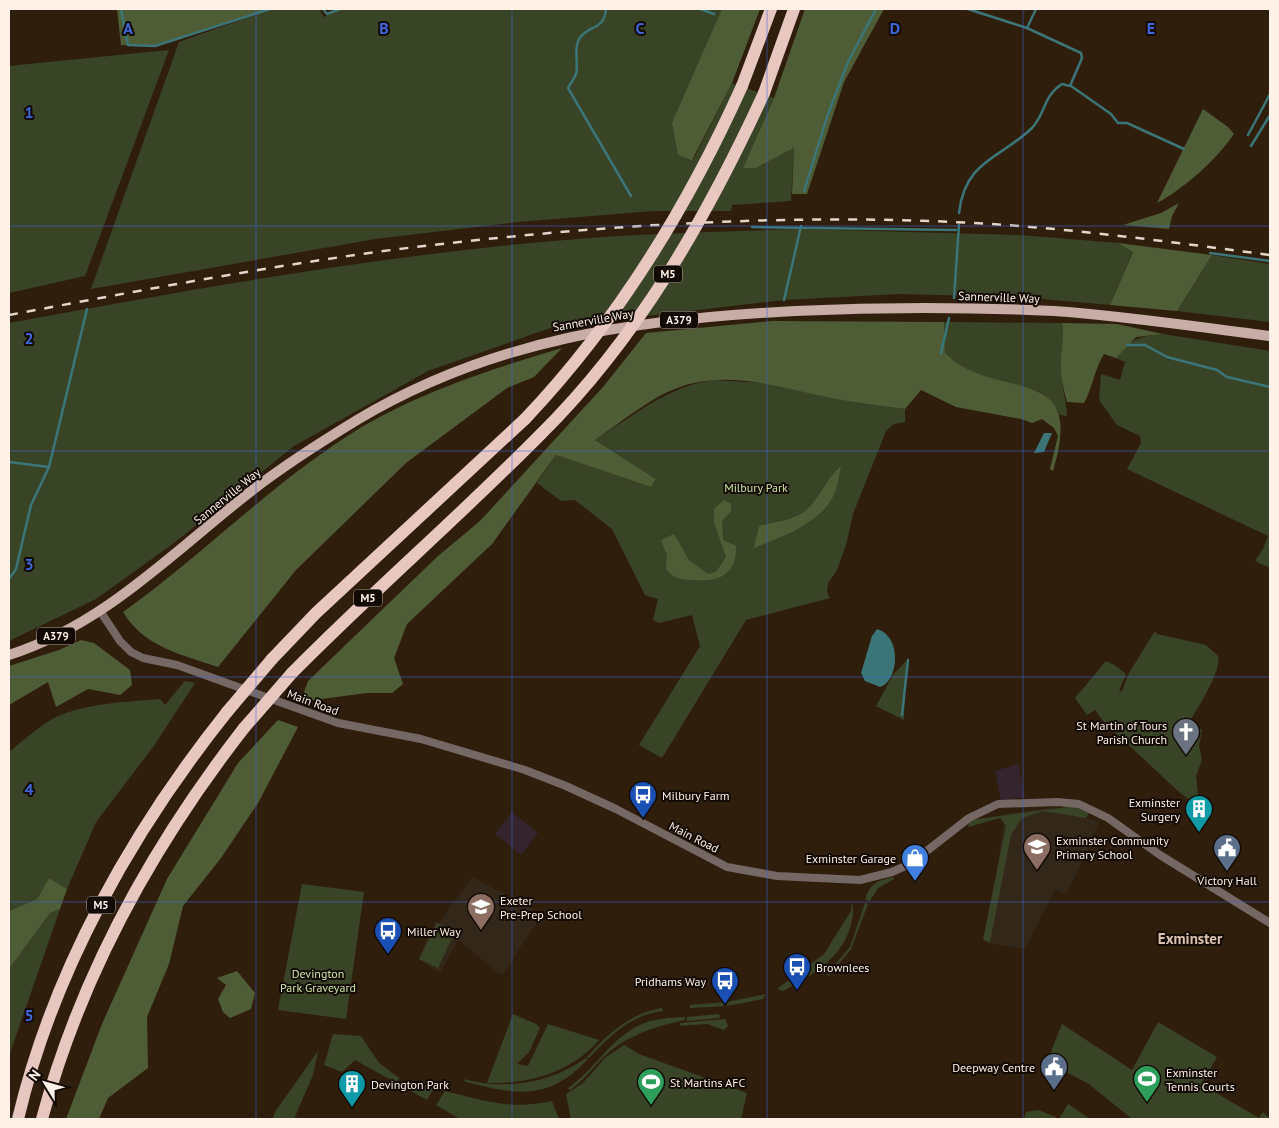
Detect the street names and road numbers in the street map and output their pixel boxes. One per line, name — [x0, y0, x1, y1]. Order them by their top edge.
road number: M5 — [654, 266, 682, 282]
street label: Sannerville Way — [958, 288, 1040, 306]
street label: Sannerville Way — [551, 305, 635, 334]
road number: A379 — [660, 312, 698, 328]
street label: Sannerville Way — [191, 464, 264, 528]
road number: M5 — [354, 590, 382, 606]
road number: A379 — [37, 628, 75, 644]
street label: Main Road — [285, 686, 341, 718]
street label: Main Road — [667, 818, 721, 856]
road number: M5 — [87, 896, 115, 914]

